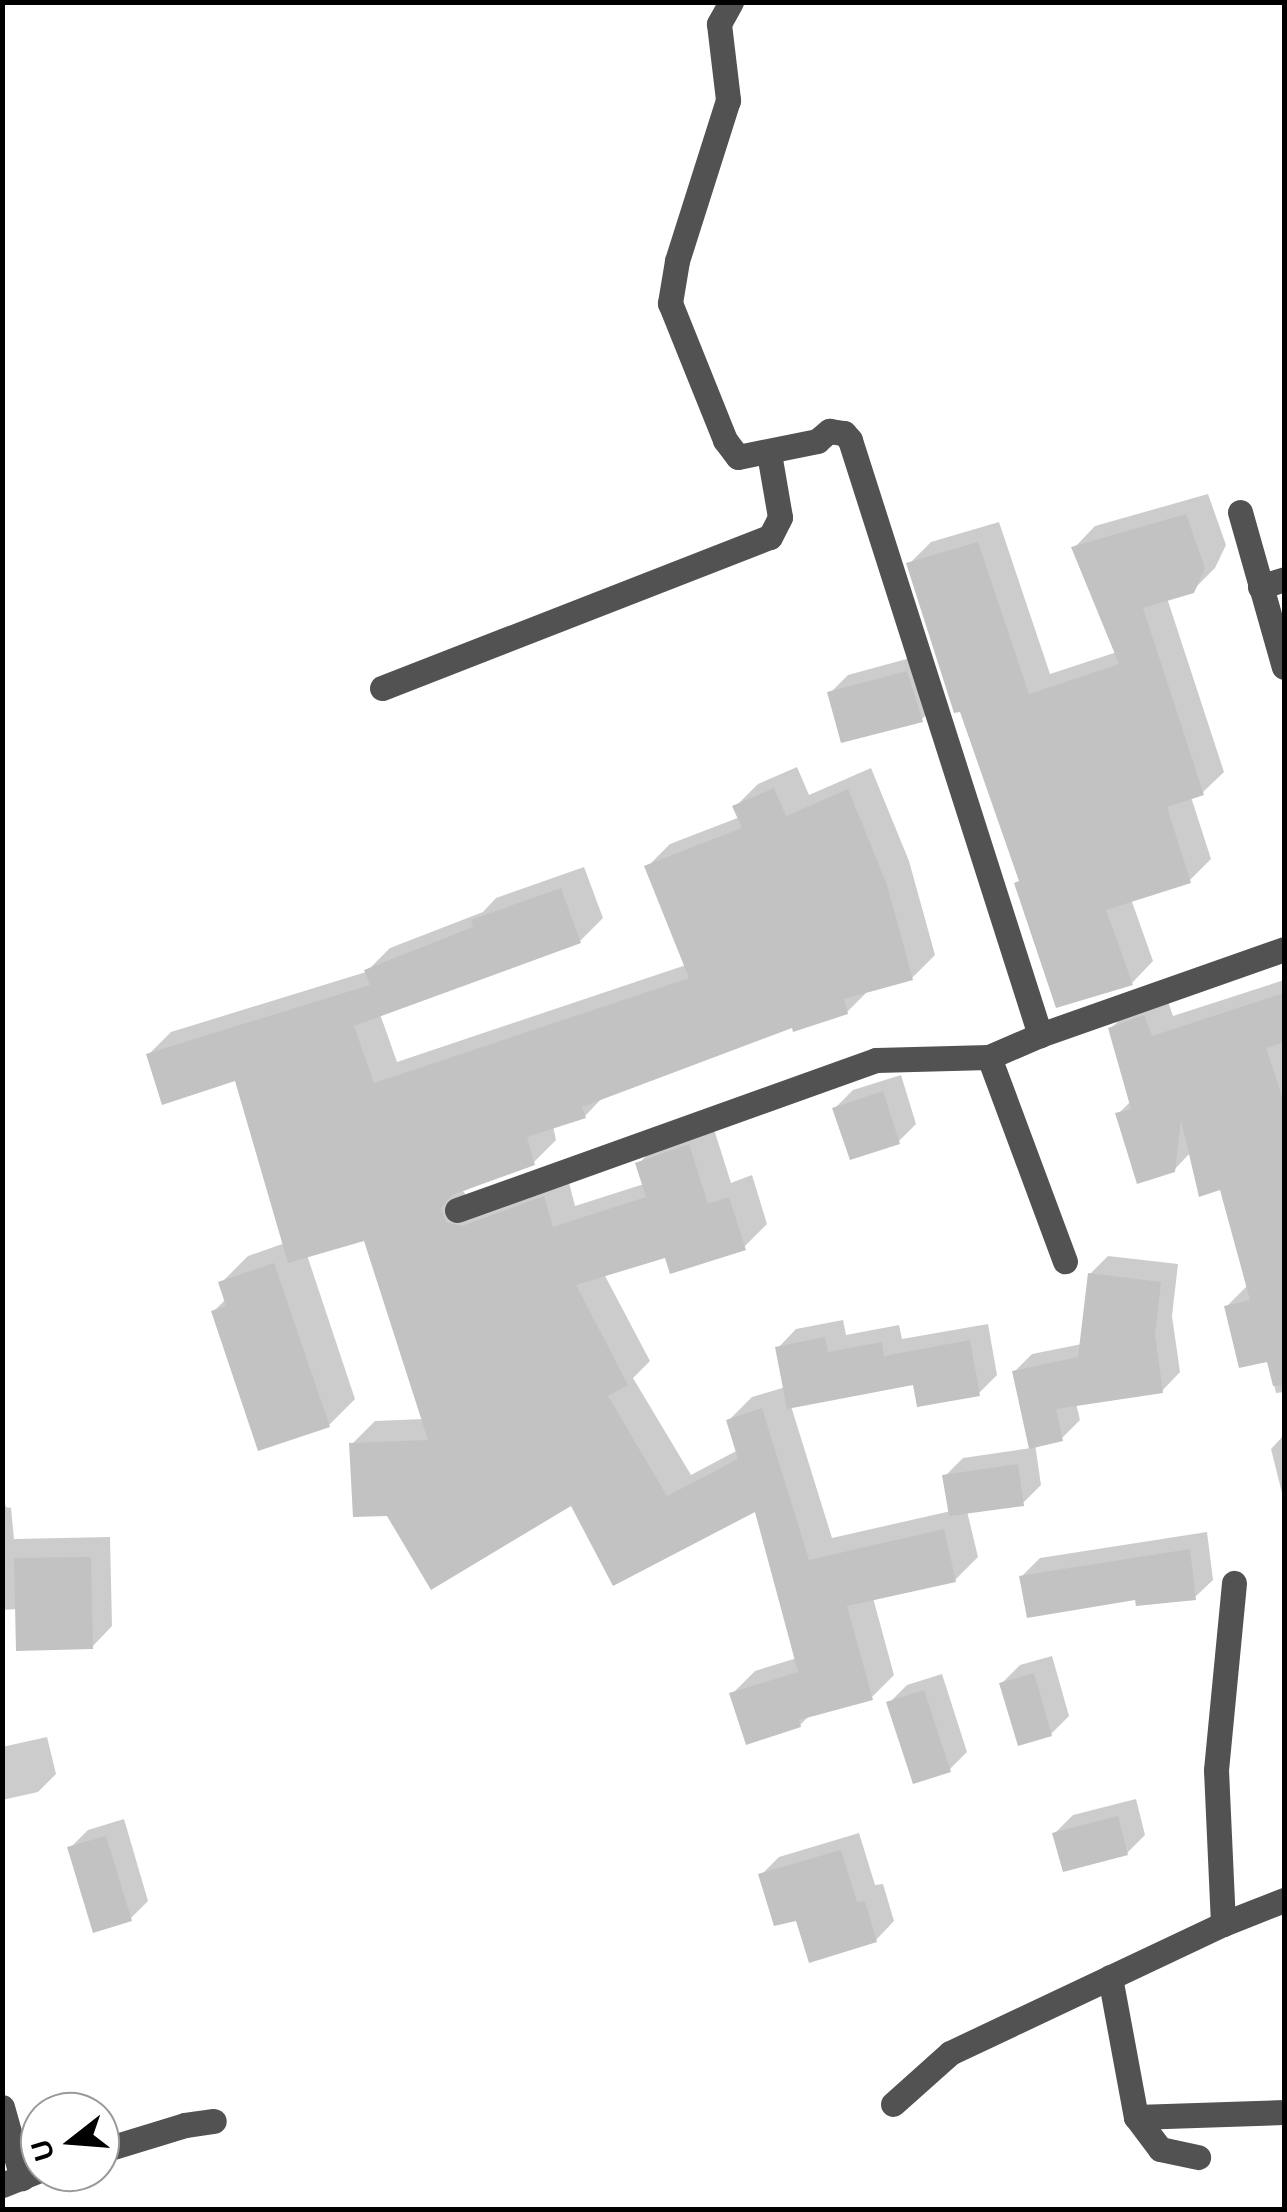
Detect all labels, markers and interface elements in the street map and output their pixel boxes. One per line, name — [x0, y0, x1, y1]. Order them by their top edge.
north arrow — [20, 2092, 120, 2192]
text: U — [25, 2136, 61, 2165]

